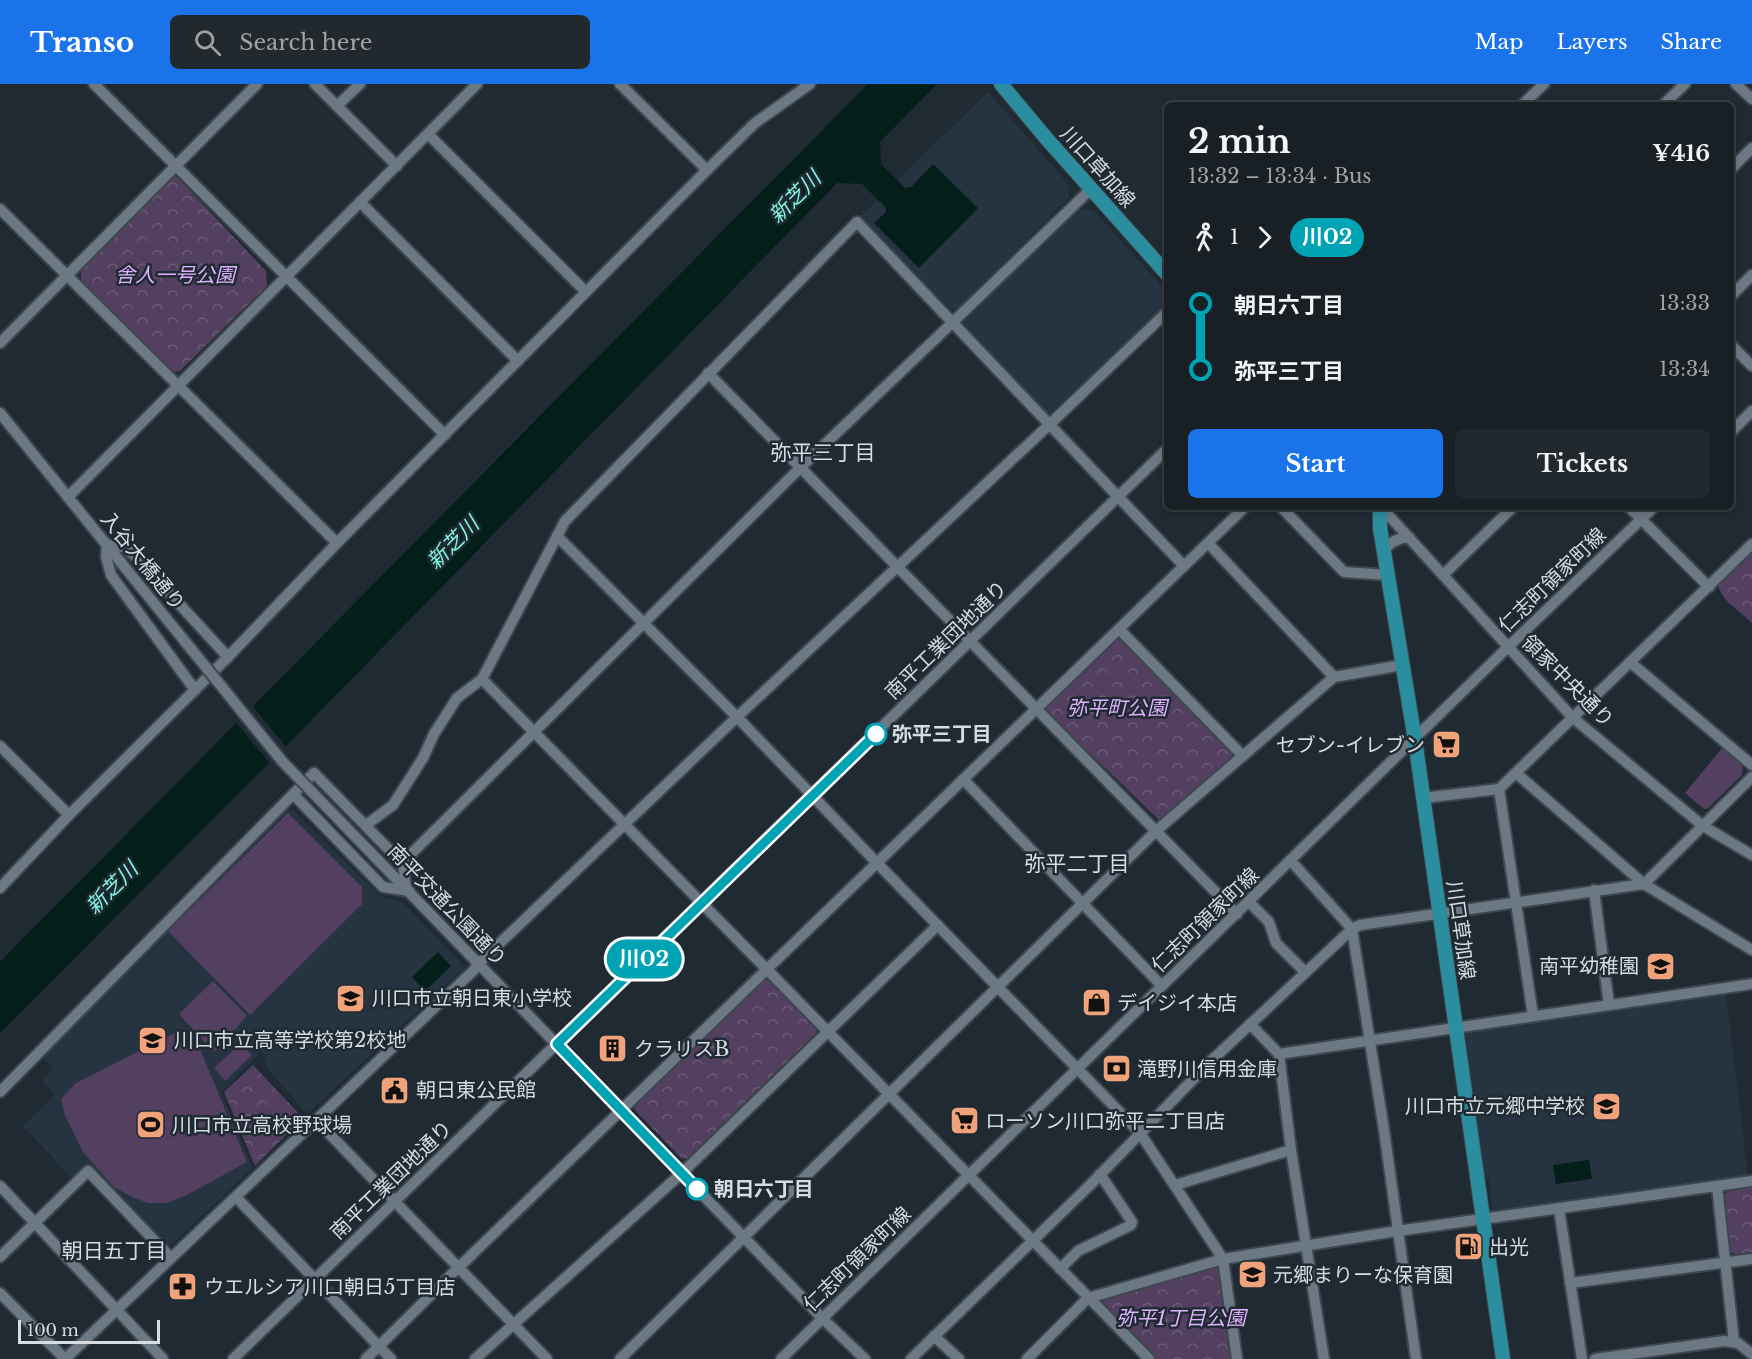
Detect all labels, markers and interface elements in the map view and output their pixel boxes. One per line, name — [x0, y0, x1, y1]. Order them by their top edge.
search box — [170, 15, 590, 69]
text: Transo — [30, 25, 134, 60]
icon: search — [191, 26, 224, 59]
text: Search here — [239, 29, 372, 56]
text: Map — [1475, 29, 1524, 55]
text: Layers — [1557, 29, 1628, 55]
text: Share — [1661, 29, 1722, 55]
text: 2 min — [1188, 121, 1291, 162]
street label: 川口草加線 — [1056, 122, 1140, 212]
text: ¥416 — [1652, 140, 1710, 167]
water label: 新芝川 — [764, 164, 828, 228]
text: 13:32 – 13:34 · Bus — [1188, 164, 1371, 188]
icon: walk — [1188, 221, 1221, 254]
icon: forward — [1248, 221, 1281, 254]
text: 川02 — [1302, 224, 1352, 250]
text: 1 — [1230, 225, 1239, 249]
park label: 舎人一号公園 — [115, 263, 238, 287]
text: 13:33 — [1658, 291, 1710, 315]
text: 朝日六丁目 — [1234, 292, 1344, 319]
text: 13:34 — [1659, 357, 1710, 381]
text: 弥平三丁目 — [1234, 358, 1344, 385]
button: Start — [1188, 429, 1443, 498]
button: Tickets — [1455, 429, 1710, 498]
district label: 弥平三丁目 — [771, 440, 876, 466]
street label: 入谷大橋通り — [96, 507, 190, 615]
water label: 新芝川 — [422, 510, 486, 574]
street label: 仁志町領家町線 — [1493, 523, 1611, 637]
street label: 南平工業団地通り — [880, 576, 1012, 704]
street label: 領家中央通り — [1517, 630, 1619, 732]
park label: 弥平町公園 — [1067, 696, 1170, 720]
place label: 弥平三丁目 — [892, 722, 992, 746]
marker: 弥平三丁目 — [865, 723, 887, 745]
supermarket icon: セブン-イレブン — [1430, 729, 1462, 761]
place label: セブン-イレブン — [1276, 733, 1425, 757]
street label: 南平交通公園通り — [383, 839, 511, 971]
district label: 弥平二丁目 — [1025, 851, 1130, 877]
water label: 新芝川 — [81, 855, 145, 919]
street label: 仁志町領家町線 — [1146, 863, 1264, 977]
street label: 川口草加線 — [1442, 879, 1480, 981]
line badge: 川02 — [610, 940, 678, 978]
text: 川02 — [619, 946, 669, 972]
school or university icon: 南平幼稚園 — [1644, 950, 1676, 982]
place label: 南平幼稚園 — [1539, 954, 1639, 978]
school or university icon: 川口市立朝日東小学校 — [335, 982, 367, 1014]
place label: 川口市立朝日東小学校 — [372, 986, 572, 1010]
shop icon: デイジイ本店 — [1080, 987, 1112, 1019]
place label: デイジイ本店 — [1117, 991, 1237, 1015]
school or university icon: 川口市立高等学校第2校地 — [137, 1024, 169, 1056]
place label: 川口市立高等学校第2校地 — [174, 1028, 406, 1052]
building icon: クラリスB — [597, 1033, 629, 1065]
place label: クラリスB — [634, 1037, 729, 1061]
bank icon: 滝野川信用金庫 — [1100, 1053, 1132, 1085]
place label: 滝野川信用金庫 — [1137, 1057, 1277, 1081]
public building icon: 朝日東公民館 — [379, 1074, 411, 1106]
place label: 朝日東公民館 — [416, 1078, 536, 1102]
school or university icon: 川口市立元郷中学校 — [1590, 1090, 1622, 1122]
place label: 川口市立元郷中学校 — [1405, 1094, 1585, 1118]
supermarket icon: ローソン川口弥平二丁目店 — [948, 1105, 980, 1137]
sports icon: 川口市立高校野球場 — [135, 1109, 167, 1141]
place label: ローソン川口弥平二丁目店 — [985, 1109, 1225, 1133]
place label: 川口市立高校野球場 — [172, 1113, 352, 1137]
street label: 南平工業団地通り — [325, 1116, 457, 1244]
place label: 朝日六丁目 — [714, 1177, 814, 1201]
marker: 朝日六丁目 — [686, 1178, 708, 1200]
street label: 仁志町領家町線 — [798, 1202, 916, 1316]
fuel station icon: 出光 — [1452, 1231, 1484, 1263]
place label: 出光 — [1489, 1235, 1529, 1259]
district label: 朝日五丁目 — [62, 1238, 167, 1264]
school or university icon: 元郷まりーな保育園 — [1236, 1259, 1268, 1291]
place label: 元郷まりーな保育園 — [1273, 1263, 1453, 1287]
pharmacy icon: ウエルシア川口朝日5丁目店 — [167, 1271, 199, 1303]
place label: ウエルシア川口朝日5丁目店 — [204, 1275, 455, 1299]
park label: 弥平1丁目公園 — [1116, 1306, 1249, 1330]
scale bar — [18, 1317, 160, 1344]
text: 100 m — [27, 1320, 79, 1340]

